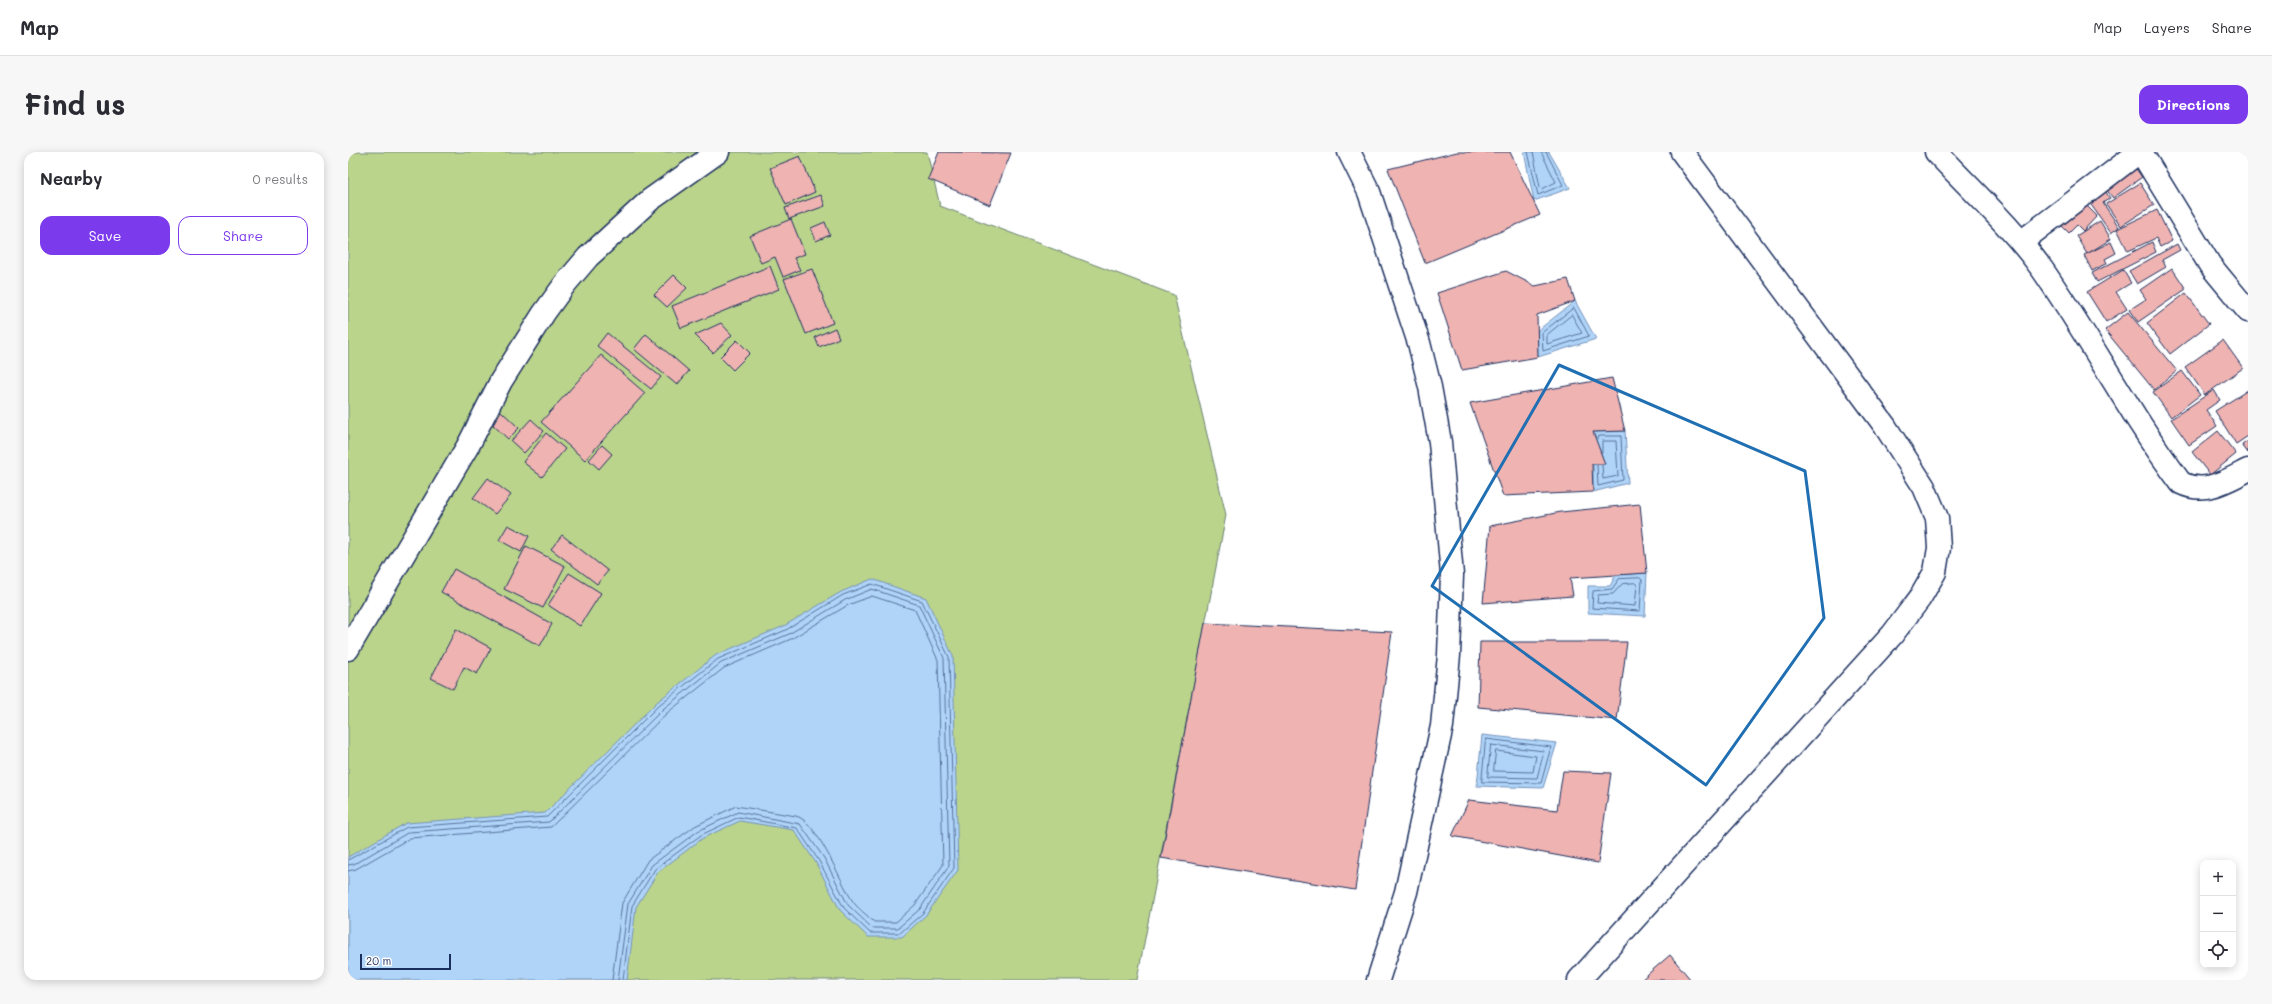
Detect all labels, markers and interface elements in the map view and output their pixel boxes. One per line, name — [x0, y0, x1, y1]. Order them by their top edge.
text: Map — [20, 15, 59, 40]
text: Map — [2093, 18, 2122, 37]
text: Layers — [2144, 18, 2190, 37]
text: Share — [2212, 18, 2252, 37]
button: Directions — [2139, 85, 2248, 124]
text: Find us — [24, 86, 125, 122]
text: Nearby — [40, 167, 102, 189]
text: 0 results — [253, 170, 308, 187]
button: Save — [40, 216, 170, 255]
button: Share — [178, 216, 308, 255]
map controls — [2200, 860, 2236, 968]
button: + — [2200, 860, 2236, 896]
button: − — [2200, 896, 2236, 932]
button: locate — [2200, 932, 2236, 968]
scale bar — [360, 952, 451, 971]
text: 20 m — [366, 953, 391, 968]

